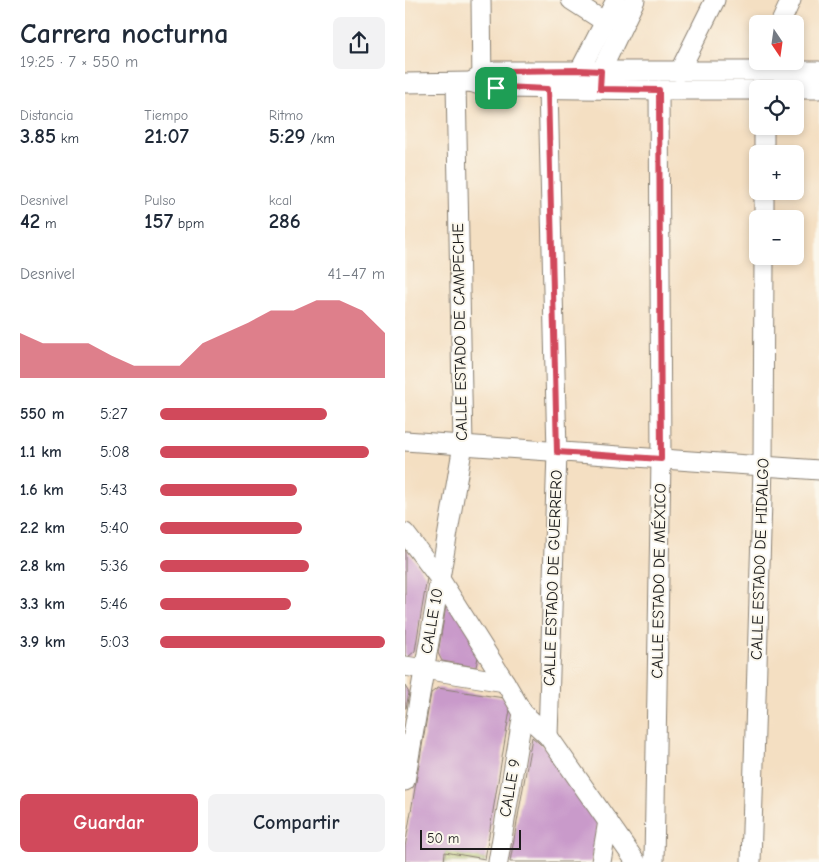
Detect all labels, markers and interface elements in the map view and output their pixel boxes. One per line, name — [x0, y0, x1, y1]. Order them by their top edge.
north arrow — [749, 15, 804, 70]
map controls — [749, 15, 804, 265]
button: share — [333, 17, 385, 69]
text: Carrera nocturna — [20, 18, 228, 50]
text: 19:25 · 7 × 550 m — [20, 53, 138, 71]
pin — [475, 67, 517, 109]
icon: arrive — [482, 74, 510, 102]
button: locate — [749, 80, 804, 135]
text: Distancia — [20, 107, 74, 124]
text: Tiempo — [144, 107, 188, 124]
text: Ritmo — [269, 107, 303, 124]
text: 3.85 — [20, 124, 56, 148]
text: 21:07 — [144, 124, 189, 148]
text: 5:29 — [269, 124, 306, 148]
text: km — [56, 130, 79, 147]
text: /km — [306, 130, 335, 147]
button: + — [749, 145, 804, 200]
text: Desnivel — [20, 192, 68, 209]
text: Pulso — [144, 192, 176, 209]
text: kcal — [269, 192, 292, 209]
text: 42 — [20, 209, 40, 233]
text: 157 — [144, 209, 173, 233]
text: 286 — [269, 209, 301, 233]
button: − — [749, 210, 804, 265]
text: m — [40, 215, 57, 232]
text: bpm — [173, 215, 204, 232]
street label: CALLE ESTADO DE CAMPECHE — [449, 223, 471, 441]
text: Desnivel — [20, 265, 75, 283]
text: 41–47 m — [327, 265, 385, 283]
text: 550 m — [20, 405, 65, 423]
text: 5:27 — [100, 405, 127, 423]
text: 1.1 km — [20, 443, 62, 461]
text: 5:08 — [100, 443, 130, 461]
street label: CALLE ESTADO DE HIDALGO — [747, 458, 773, 660]
street label: CALLE ESTADO DE GUERRERO — [540, 470, 566, 686]
text: 1.6 km — [20, 481, 64, 499]
text: 5:43 — [100, 481, 127, 499]
street label: CALLE ESTADO DE MÉXICO — [647, 483, 670, 679]
text: 2.2 km — [20, 519, 65, 537]
text: 5:40 — [100, 519, 129, 537]
text: 2.8 km — [20, 557, 65, 575]
text: 5:36 — [100, 557, 128, 575]
street label: CALLE 10 — [417, 587, 447, 655]
text: 3.3 km — [20, 595, 65, 613]
text: 5:46 — [100, 595, 128, 613]
text: 3.9 km — [20, 633, 65, 651]
text: 5:03 — [100, 633, 129, 651]
street label: CALLE 9 — [496, 758, 524, 818]
button: Guardar — [20, 794, 198, 852]
button: Compartir — [208, 794, 385, 852]
scale bar — [420, 827, 521, 850]
text: 50 m — [427, 830, 459, 847]

